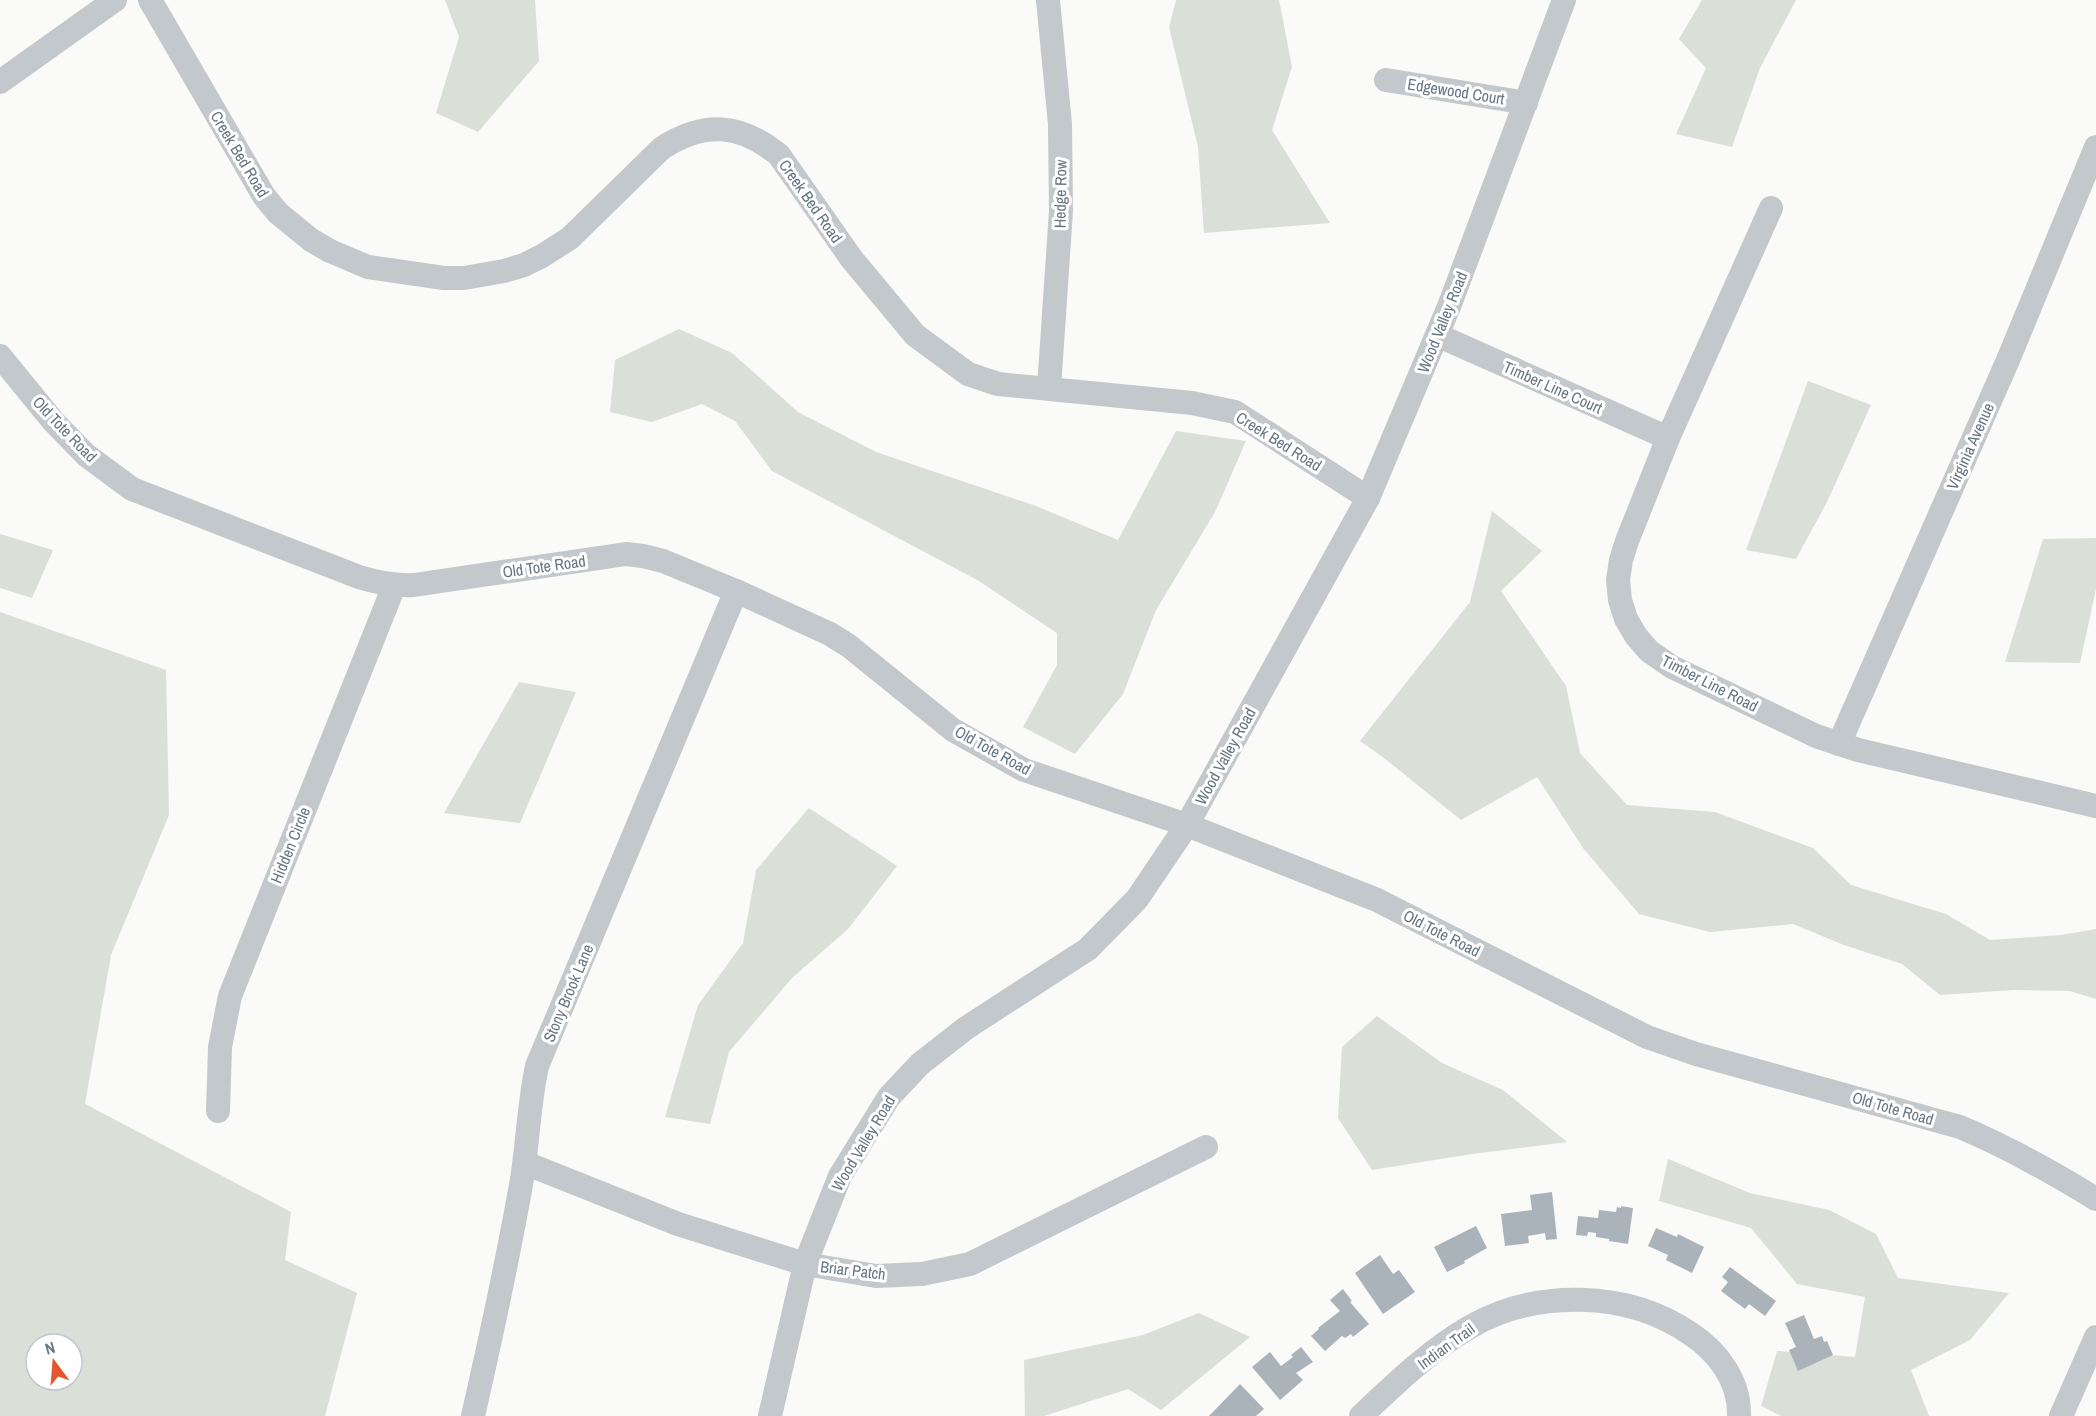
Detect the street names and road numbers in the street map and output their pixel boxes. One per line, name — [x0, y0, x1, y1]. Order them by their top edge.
street label: Edgewood Court — [1406, 72, 1506, 110]
street label: Creek Bed Road — [206, 107, 274, 201]
street label: Creek Bed Road — [774, 155, 848, 247]
street label: Hedge Row — [1048, 159, 1072, 228]
street label: Wood Valley Road — [1412, 268, 1472, 376]
street label: Timber Line Court — [1500, 355, 1606, 419]
street label: Old Tote Road — [28, 391, 102, 467]
street label: Virginia Avenue — [1941, 399, 1999, 493]
street label: Creek Bed Road — [1232, 406, 1326, 476]
street label: Old Tote Road — [501, 549, 587, 583]
street label: Timber Line Road — [1658, 649, 1762, 717]
street label: Wood Valley Road — [1189, 704, 1261, 808]
street label: Old Tote Road — [951, 720, 1035, 780]
street label: Hidden Circle — [265, 804, 315, 886]
street label: Old Tote Road — [1400, 904, 1484, 962]
street label: Stony Brook Lane — [537, 941, 599, 1045]
street label: Old Tote Road — [1850, 1086, 1936, 1130]
street label: Wood Valley Road — [826, 1091, 900, 1195]
street label: Briar Patch — [819, 1255, 887, 1285]
street label: Indian Trail — [1413, 1318, 1479, 1374]

